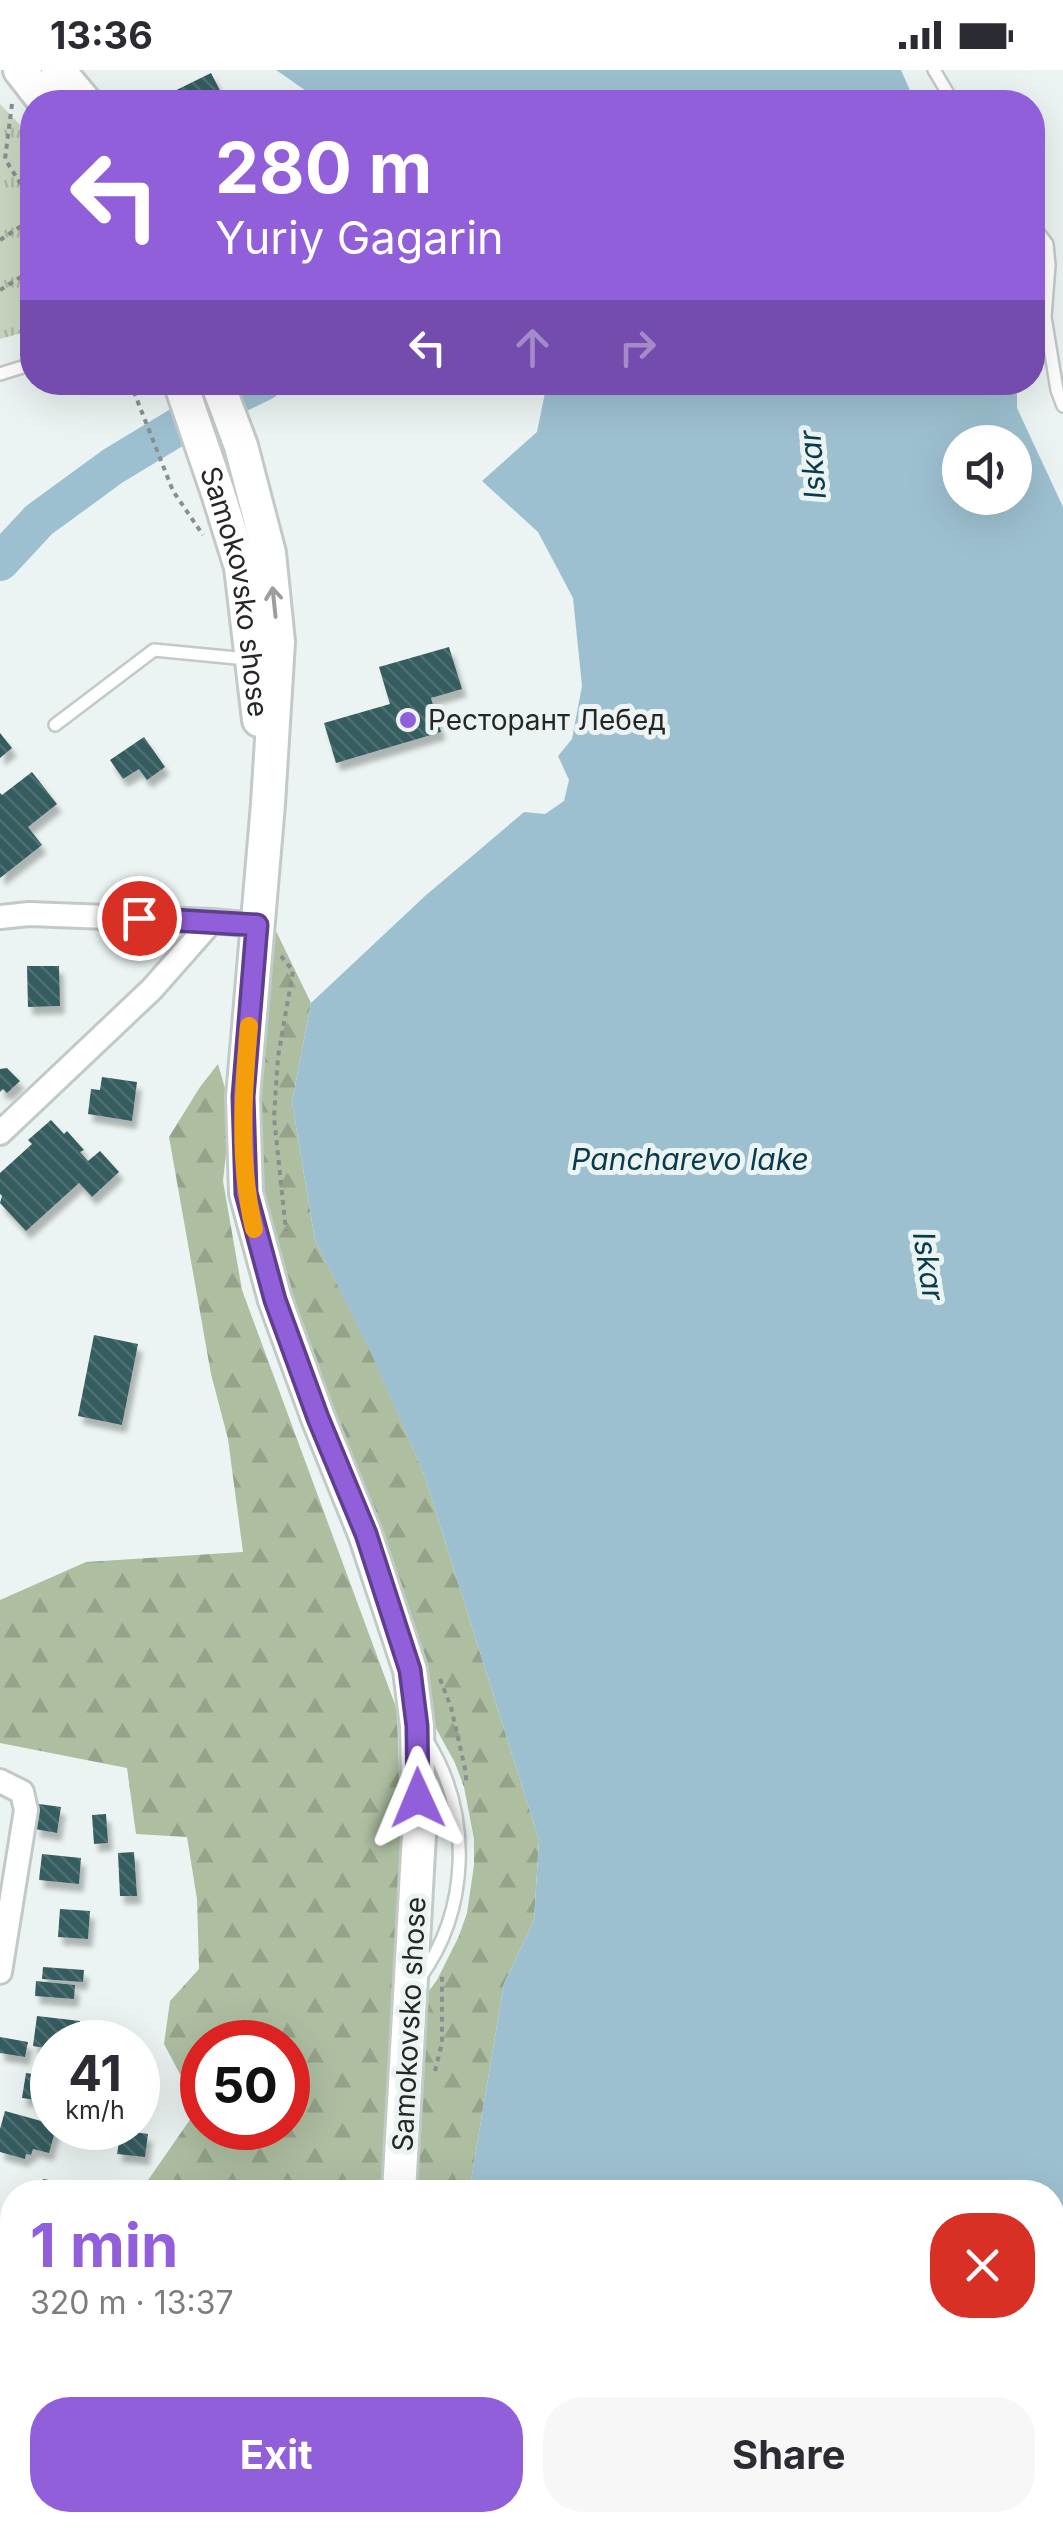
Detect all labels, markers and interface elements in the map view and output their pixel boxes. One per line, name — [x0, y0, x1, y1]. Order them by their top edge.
text: 13:36 — [50, 12, 153, 58]
text: 280 m — [215, 125, 432, 210]
icon: left — [50, 130, 180, 260]
text: Yuriy Gagarin — [215, 210, 504, 265]
icon: left — [400, 320, 455, 375]
icon: ahead — [505, 320, 560, 375]
icon: right — [610, 320, 665, 375]
map controls — [942, 425, 1032, 515]
button: sound — [942, 425, 1032, 515]
water label: Iskar — [791, 428, 833, 501]
street label: Samokovsko shose — [193, 462, 276, 719]
one-way arrow — [264, 587, 283, 619]
place label: Ресторант Лебед — [428, 703, 666, 737]
marker: Ресторант Лебед — [397, 709, 419, 731]
pin — [97, 876, 182, 961]
icon: arrive — [112, 891, 167, 946]
water label: Pancharevo lake — [571, 1141, 809, 1177]
water label: Iskar — [906, 1229, 952, 1304]
position arrow — [366, 1746, 470, 1850]
street label: Samokovsko shose — [385, 1896, 433, 2152]
speed limit sign: 50 — [180, 2020, 310, 2150]
text: 41 — [68, 2043, 122, 2103]
text: km/h — [65, 2095, 125, 2125]
text: 1 min — [30, 2209, 178, 2281]
button: close — [930, 2213, 1035, 2318]
text: 320 m · 13:37 — [30, 2283, 234, 2322]
button: Exit — [30, 2397, 523, 2512]
button: Share — [543, 2397, 1035, 2512]

